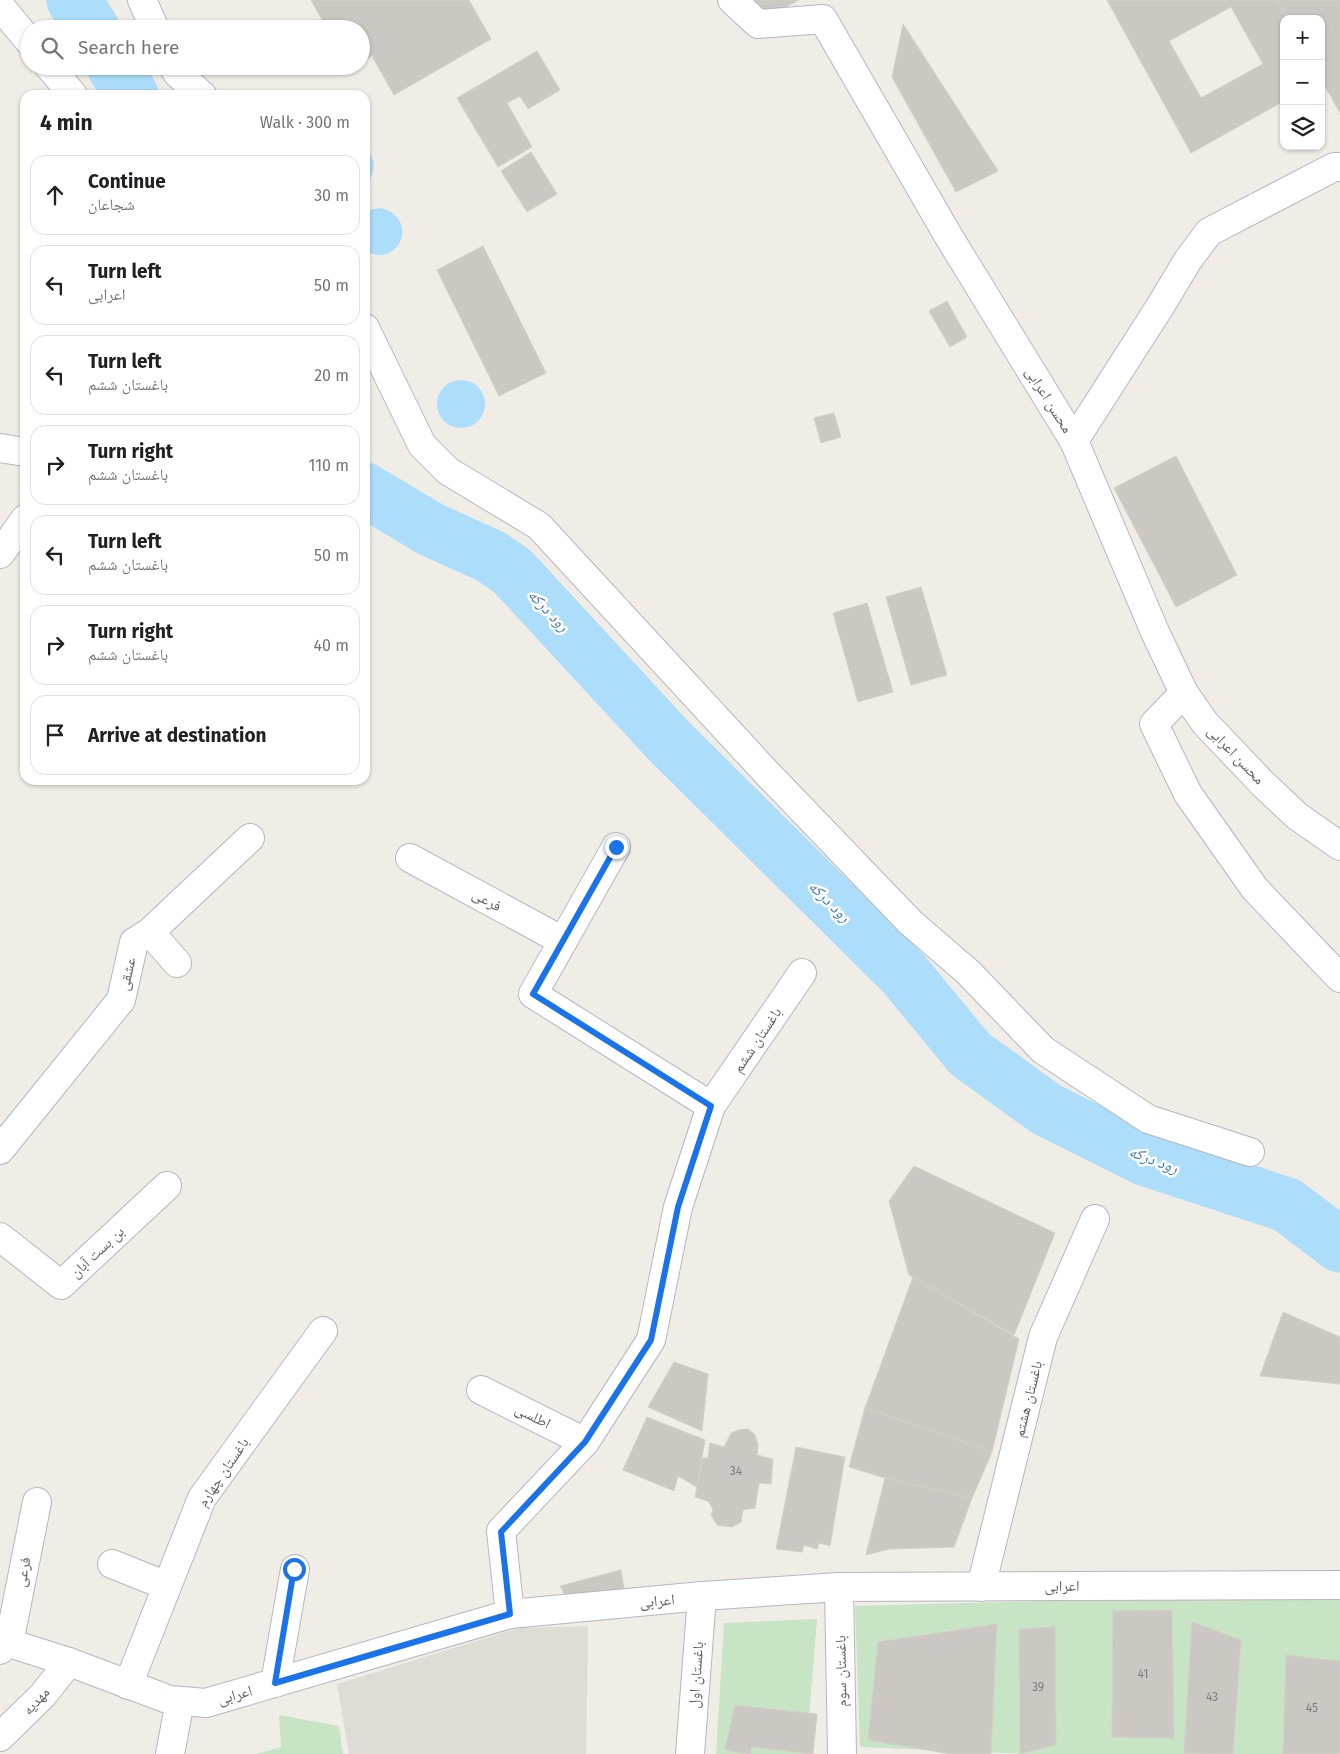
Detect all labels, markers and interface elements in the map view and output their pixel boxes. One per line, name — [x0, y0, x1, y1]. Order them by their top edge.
map controls — [1280, 15, 1325, 150]
button: + — [1280, 15, 1325, 60]
search box — [20, 20, 370, 75]
icon: search — [38, 34, 66, 62]
text: Search here — [78, 36, 179, 59]
button: − — [1280, 60, 1325, 105]
button: layers — [1280, 105, 1325, 150]
text: 4 min — [40, 110, 93, 136]
text: Walk · 300 m — [260, 113, 350, 132]
text: Continue — [88, 170, 166, 193]
icon: ahead — [41, 181, 69, 209]
text: 30 m — [314, 186, 349, 205]
text: شجاعان — [88, 195, 135, 214]
text: Turn left — [88, 260, 162, 283]
icon: left — [41, 271, 69, 299]
text: 50 m — [314, 276, 349, 295]
text: اعرابی — [88, 285, 126, 304]
text: Turn left — [88, 350, 162, 373]
icon: left — [41, 361, 69, 389]
street label: محسن اعرابی — [1021, 364, 1077, 437]
text: 20 m — [314, 366, 349, 385]
text: باغستان ششم — [88, 375, 168, 394]
text: Turn right — [88, 440, 173, 463]
icon: right — [41, 451, 69, 479]
text: 110 m — [308, 456, 349, 475]
text: باغستان ششم — [88, 465, 168, 484]
text: Turn left — [88, 530, 162, 553]
icon: left — [41, 541, 69, 569]
text: 50 m — [314, 546, 349, 565]
text: باغستان ششم — [88, 555, 168, 574]
water label: رود درکه — [524, 585, 573, 636]
text: Turn right — [88, 620, 173, 643]
icon: right — [41, 631, 69, 659]
text: 40 m — [314, 636, 349, 655]
text: باغستان ششم — [88, 645, 168, 664]
icon: arrive — [41, 721, 69, 749]
street label: محسن اعرابی — [1203, 722, 1269, 789]
text: Arrive at destination — [88, 724, 267, 747]
route end — [605, 836, 628, 859]
water label: رود درکه — [805, 877, 854, 926]
street label: فرعی — [469, 885, 505, 916]
street label: عشقی — [114, 955, 141, 993]
street label: باغستان ششم — [729, 1004, 786, 1077]
water label: رود درکه — [1127, 1141, 1181, 1177]
street label: بن بست آبان — [66, 1222, 128, 1282]
street label: باغستان هشتم — [1010, 1359, 1047, 1439]
street label: اطلسی — [512, 1399, 554, 1433]
street label: باغستان چهارم — [193, 1434, 254, 1511]
house number: 34 — [730, 1464, 743, 1478]
street label: فرعی — [11, 1555, 36, 1589]
route start — [283, 1558, 306, 1581]
street label: اعرابی — [1044, 1577, 1080, 1596]
street label: اعرابی — [639, 1590, 675, 1612]
street label: باغستان سوم — [831, 1635, 852, 1707]
street label: باغستان اول — [685, 1641, 708, 1709]
house number: 41 — [1138, 1667, 1148, 1681]
house number: 39 — [1032, 1680, 1044, 1694]
street label: اعرابی — [216, 1681, 255, 1709]
street label: مهدیه — [19, 1683, 53, 1719]
house number: 43 — [1206, 1690, 1218, 1704]
house number: 45 — [1306, 1701, 1318, 1715]

